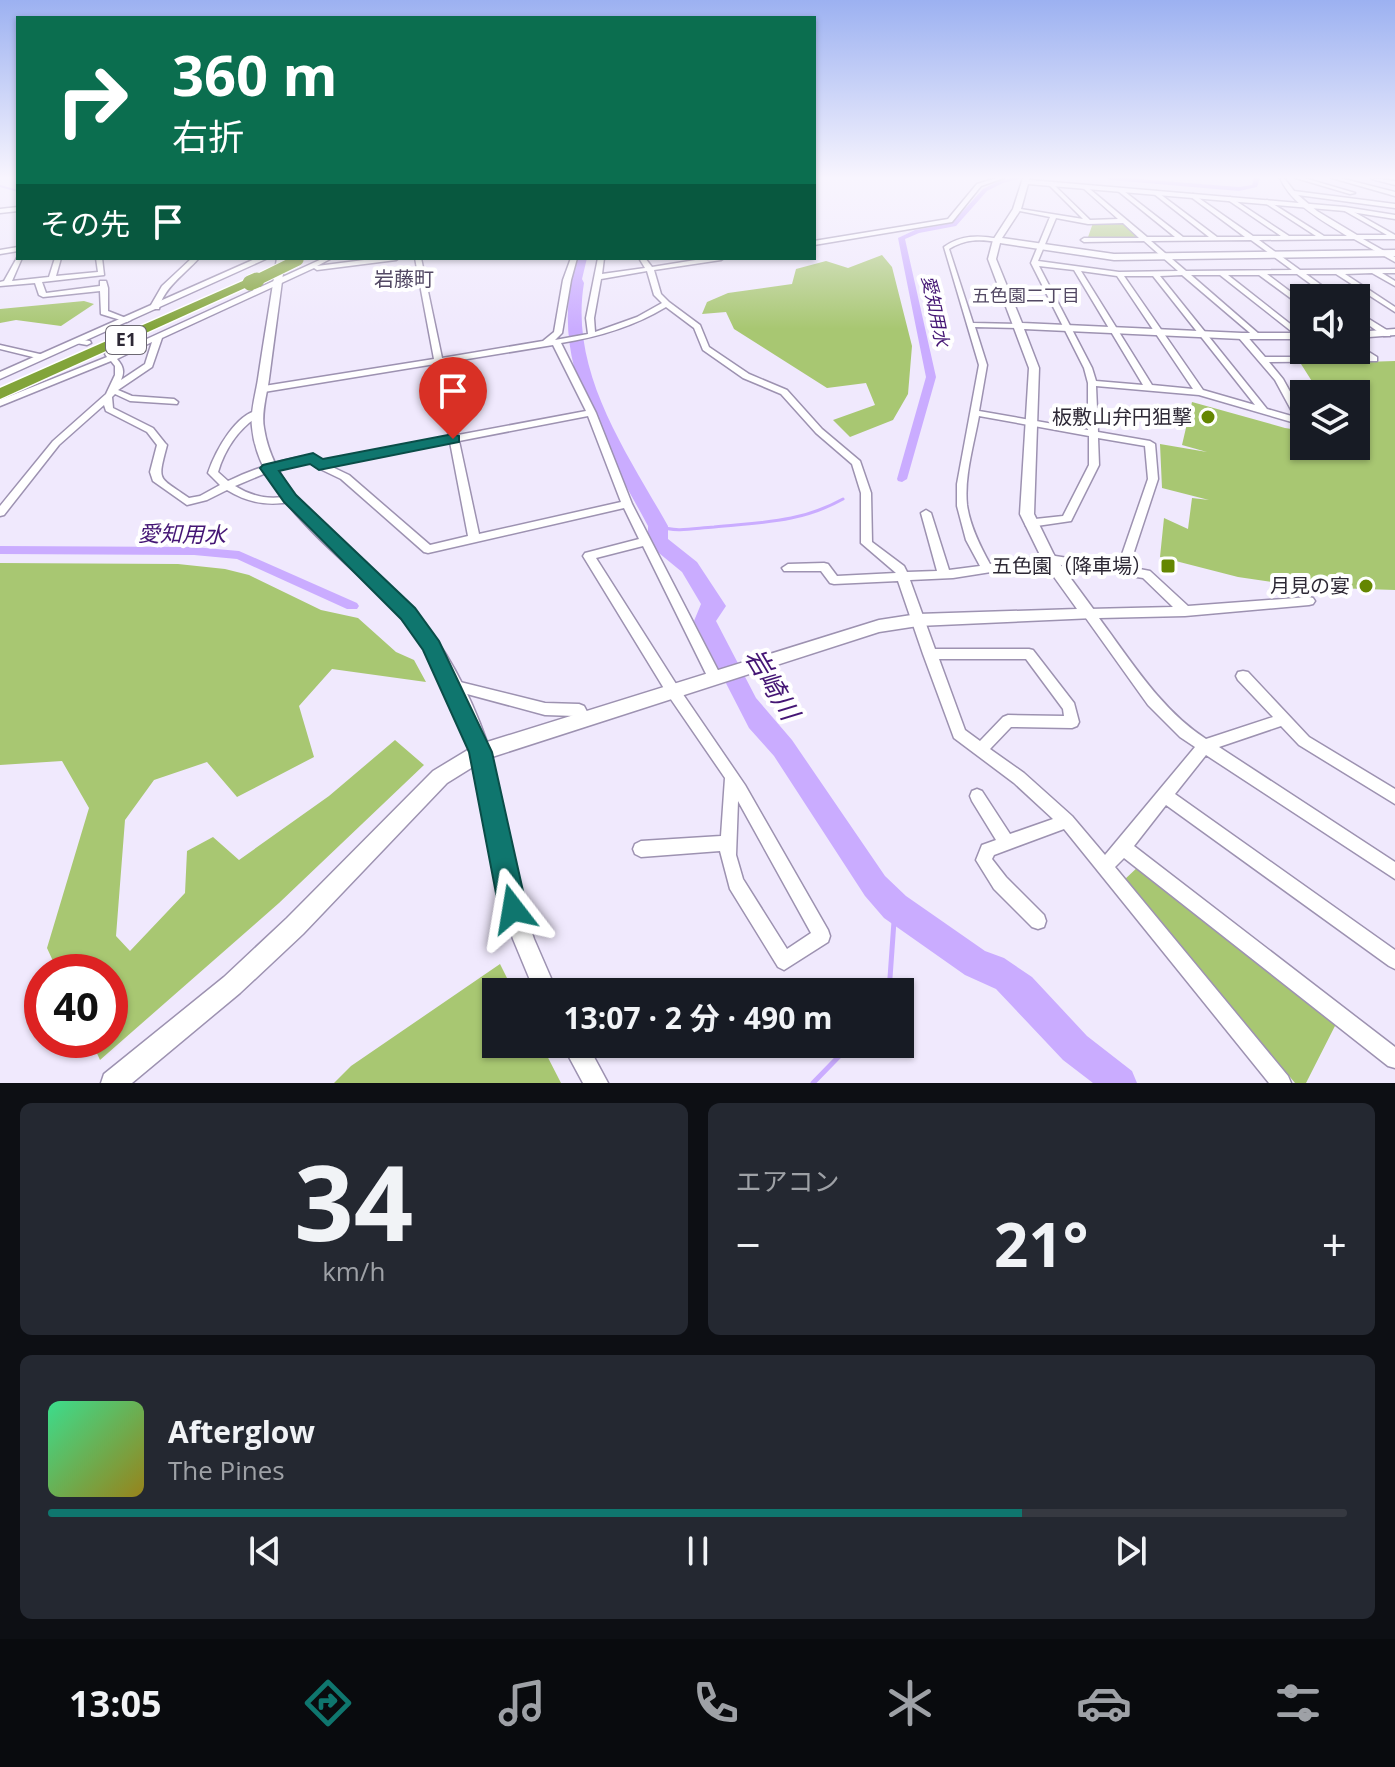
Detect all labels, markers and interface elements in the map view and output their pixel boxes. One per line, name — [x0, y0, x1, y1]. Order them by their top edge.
text: 360 m — [172, 36, 338, 112]
icon: right — [40, 48, 144, 152]
text: 右折 — [172, 112, 244, 161]
icon: arrive — [146, 200, 190, 244]
text: その先 — [40, 203, 130, 244]
district label: 岩藤町 — [374, 265, 434, 292]
water label: 愛知用水 — [917, 273, 956, 350]
district label: 五色園二丁目 — [972, 283, 1080, 307]
map controls — [1290, 284, 1370, 460]
button: sound — [1290, 284, 1370, 364]
road number: E1 — [106, 326, 146, 354]
pin — [419, 357, 487, 439]
icon: arrive — [431, 369, 475, 413]
button: layers — [1290, 380, 1370, 460]
place label: 板敷山弁円狙撃 — [1052, 403, 1192, 430]
marker: 板敷山弁円狙撃 — [1199, 408, 1217, 426]
water label: 愛知用水 — [138, 517, 228, 549]
place label: 五色園（降車場） — [992, 552, 1152, 579]
marker: 五色園（降車場） — [1159, 557, 1177, 575]
place label: 月見の宴 — [1270, 572, 1350, 599]
marker: 月見の宴 — [1357, 577, 1375, 595]
water label: 岩崎川 — [737, 641, 810, 729]
position arrow — [471, 867, 555, 951]
speed limit sign: 40 — [24, 954, 128, 1058]
text: 13:07 · 2 分 · 490 m — [563, 997, 833, 1038]
text: 34 — [294, 1130, 413, 1271]
text: エアコン — [736, 1163, 840, 1199]
text: 21° — [994, 1203, 1088, 1285]
text: − — [736, 1214, 761, 1274]
text: + — [1322, 1214, 1347, 1274]
text: km/h — [322, 1253, 385, 1289]
text: Afterglow — [168, 1411, 315, 1452]
text: The Pines — [168, 1452, 285, 1488]
icon: previous — [243, 1529, 287, 1573]
icon: pause — [676, 1529, 720, 1573]
icon: next — [1109, 1529, 1153, 1573]
icon: directions — [300, 1675, 356, 1731]
icon: music — [494, 1675, 550, 1731]
icon: phone — [688, 1675, 744, 1731]
icon: climate — [882, 1675, 938, 1731]
icon: car — [1076, 1675, 1132, 1731]
icon: filters — [1270, 1675, 1326, 1731]
text: 13:05 — [69, 1679, 162, 1728]

